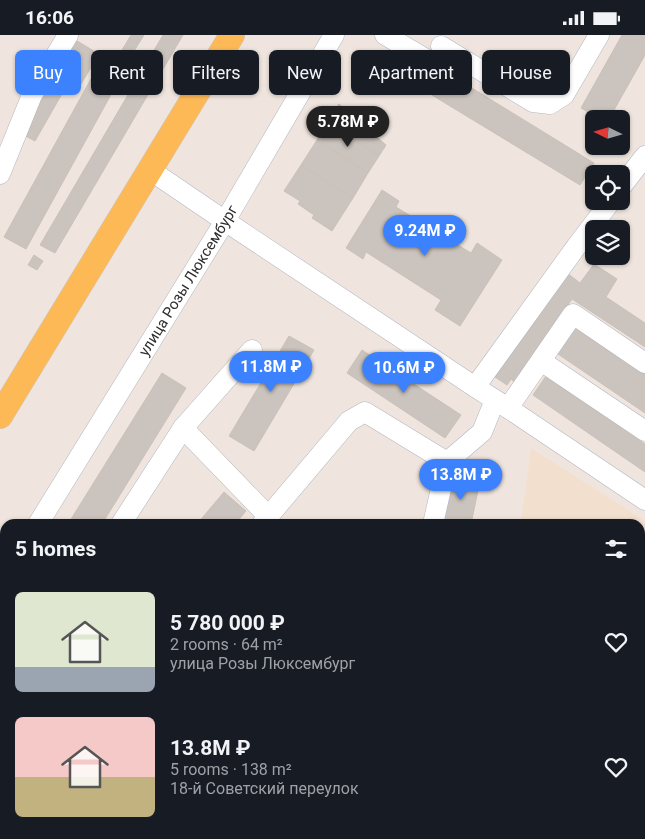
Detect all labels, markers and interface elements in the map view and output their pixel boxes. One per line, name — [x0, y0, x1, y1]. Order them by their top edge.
text: 16:06 — [25, 6, 74, 29]
chip: Buy — [15, 50, 81, 95]
chip: Rent — [91, 50, 163, 95]
chip: Filters — [173, 50, 259, 95]
chip: New — [269, 50, 341, 95]
chip: Apartment — [351, 50, 472, 95]
chip: House — [482, 50, 570, 95]
pin: 5.78M ₽ — [302, 105, 394, 148]
north arrow — [585, 110, 630, 155]
map controls — [585, 110, 630, 265]
text: 5.78M ₽ — [317, 112, 379, 131]
button: locate — [585, 165, 630, 210]
street label: улица Розы Люксембург — [135, 201, 242, 359]
pin: 9.24M ₽ — [379, 215, 471, 257]
button: layers — [585, 220, 630, 265]
text: 9.24M ₽ — [394, 221, 456, 240]
pin: 11.8M ₽ — [225, 351, 317, 393]
pin: 10.6M ₽ — [358, 351, 450, 394]
text: 11.8M ₽ — [240, 357, 302, 376]
text: 10.6M ₽ — [373, 358, 435, 377]
pin: 13.8M ₽ — [415, 459, 507, 501]
text: 13.8M ₽ — [430, 465, 492, 484]
icon: filters — [602, 535, 630, 563]
text: 5 homes — [15, 537, 96, 561]
text: 5 780 000 ₽ — [170, 611, 285, 635]
icon: home — [55, 612, 115, 672]
icon: heart — [602, 628, 630, 656]
text: 2 rooms · 64 m² — [170, 635, 283, 654]
text: улица Розы Люксембург — [170, 654, 355, 673]
text: 13.8M ₽ — [170, 736, 251, 760]
icon: home — [55, 737, 115, 797]
icon: heart — [602, 753, 630, 781]
text: 5 rooms · 138 m² — [170, 760, 292, 779]
text: 18-й Советский переулок — [170, 779, 359, 798]

